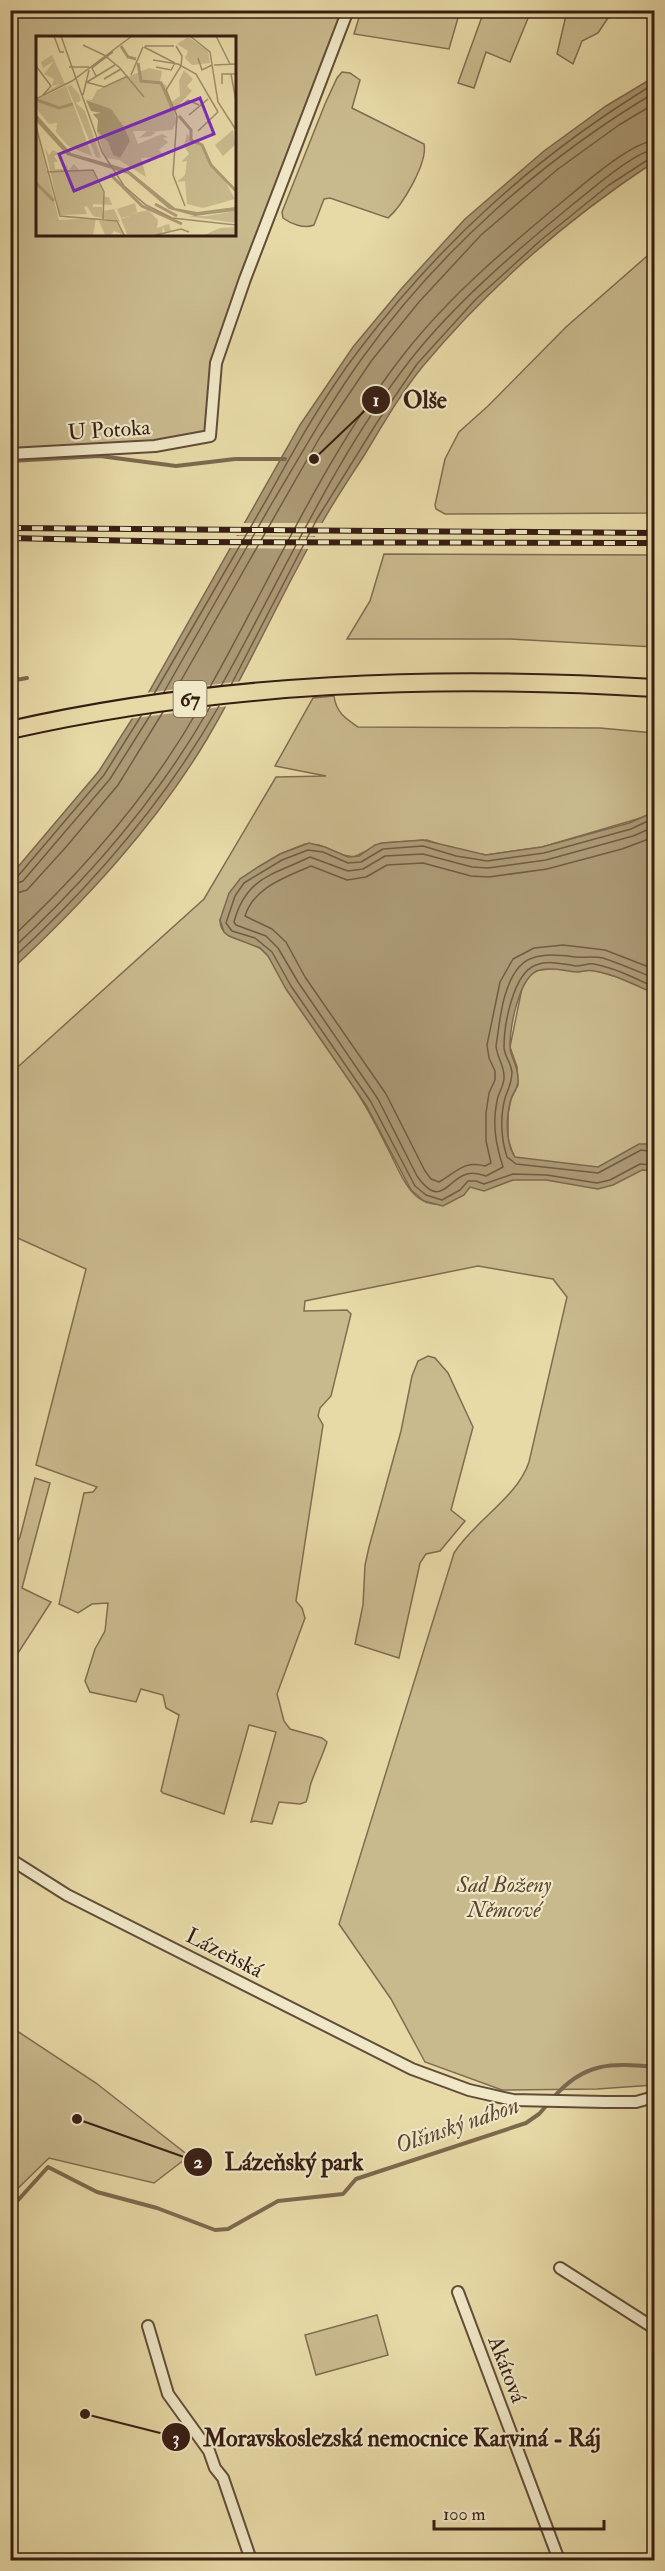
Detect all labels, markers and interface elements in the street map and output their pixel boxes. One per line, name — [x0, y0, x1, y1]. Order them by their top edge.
inset map — [36, 36, 236, 236]
callout: Olše — [361, 379, 459, 421]
text: Olše — [403, 385, 447, 416]
text: 1 — [373, 389, 379, 412]
street label: U Potoka — [67, 413, 152, 447]
road number: 67 — [174, 681, 207, 717]
park label: Sad Boženy Němcové — [456, 1871, 552, 1924]
street label: Lázeňská — [181, 1922, 269, 1985]
water label: Olšinský náhon — [391, 2090, 523, 2161]
callout: Lázeňský park — [183, 2141, 376, 2183]
text: Lázeňský park — [225, 2147, 364, 2178]
text: 2 — [193, 2151, 203, 2174]
street label: Akátová — [481, 2331, 533, 2408]
callout: Moravskoslezská nemocnice Karviná - Ráj — [161, 2416, 613, 2458]
text: Moravskoslezská nemocnice Karviná - Ráj — [202, 2423, 601, 2454]
text: 3 — [173, 2427, 180, 2450]
scale bar — [434, 2493, 604, 2531]
text: 100 m — [443, 2503, 486, 2526]

